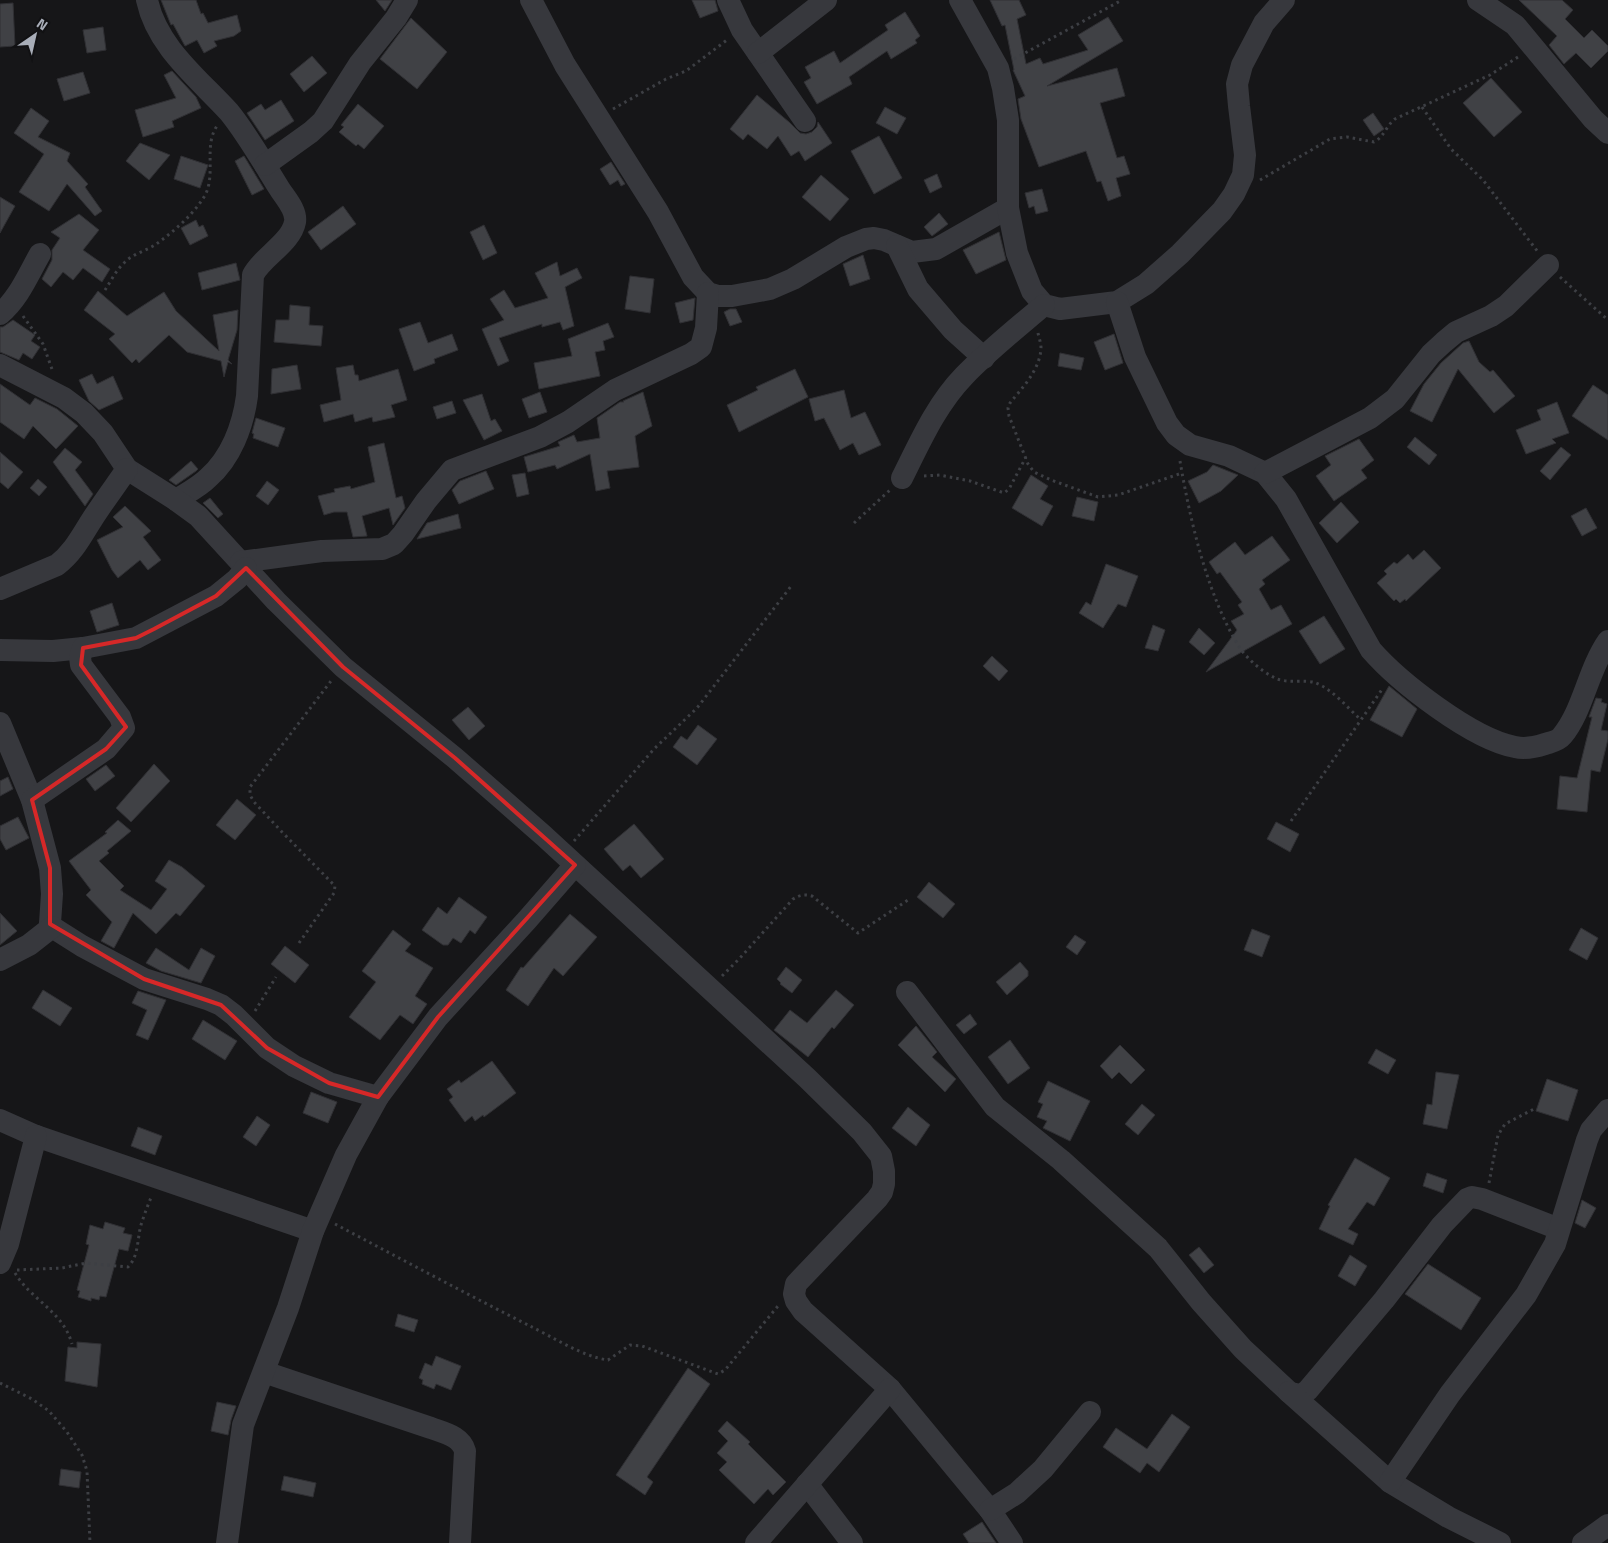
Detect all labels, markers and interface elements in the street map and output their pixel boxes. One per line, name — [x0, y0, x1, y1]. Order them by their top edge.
north arrow — [10, 10, 60, 60]
text: N — [33, 12, 52, 35]

